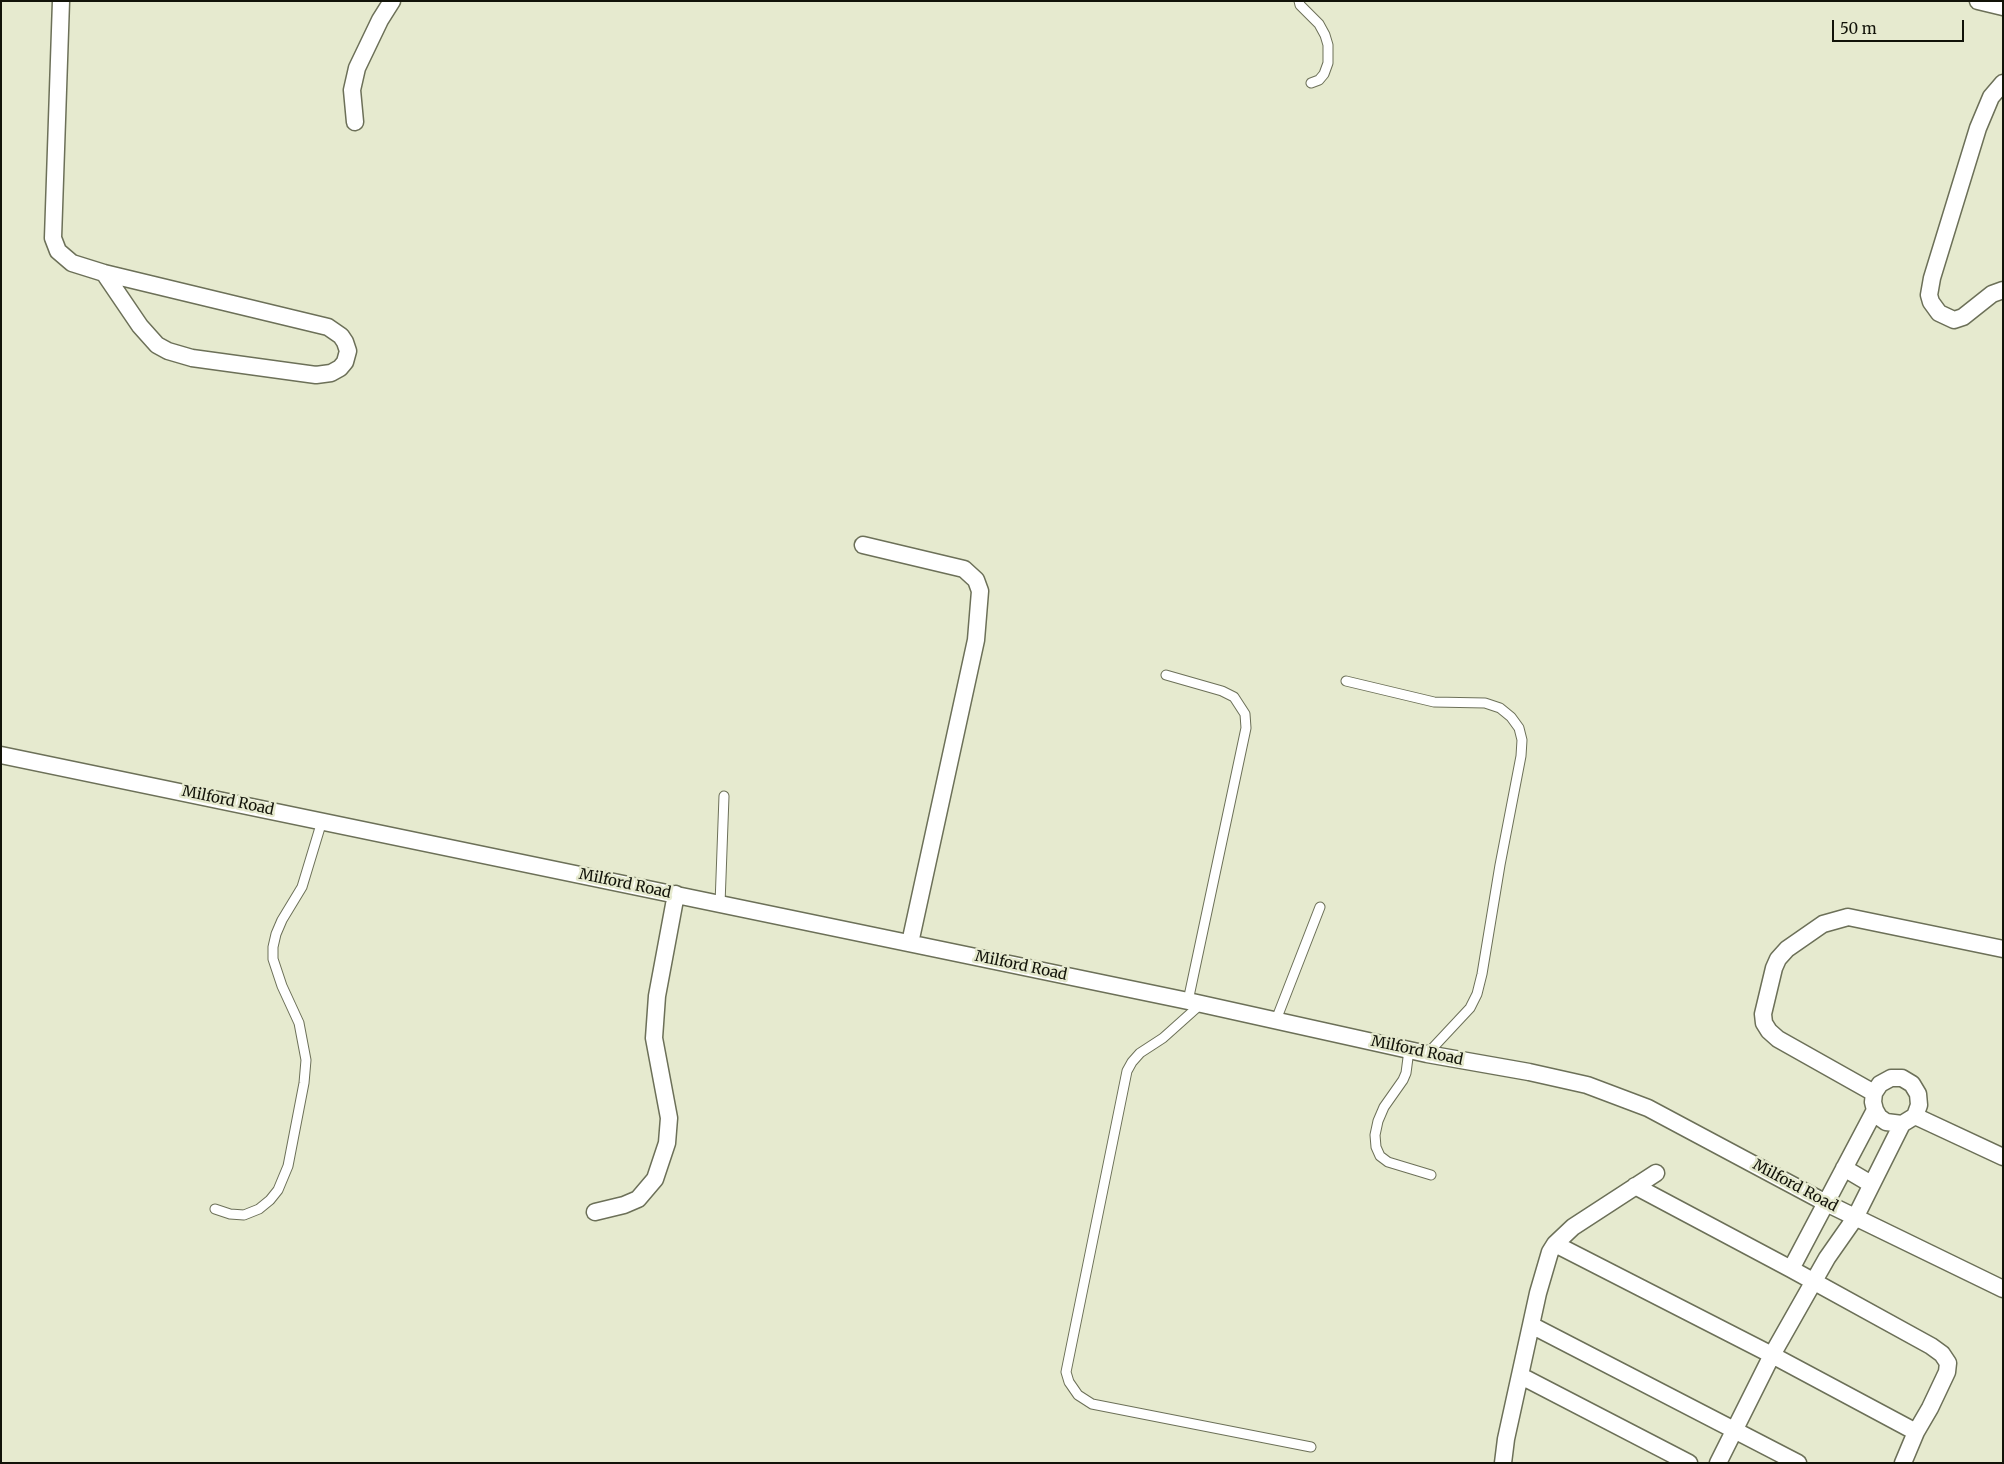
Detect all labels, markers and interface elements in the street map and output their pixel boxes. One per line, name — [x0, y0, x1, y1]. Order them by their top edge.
scale bar — [1834, 10, 1966, 42]
text: 50 m — [1840, 19, 1877, 38]
street label: Milford Road — [180, 782, 276, 820]
street label: Milford Road — [577, 865, 673, 903]
street label: Milford Road — [973, 947, 1069, 985]
street label: Milford Road — [1369, 1032, 1465, 1070]
street label: Milford Road — [1749, 1156, 1841, 1216]

